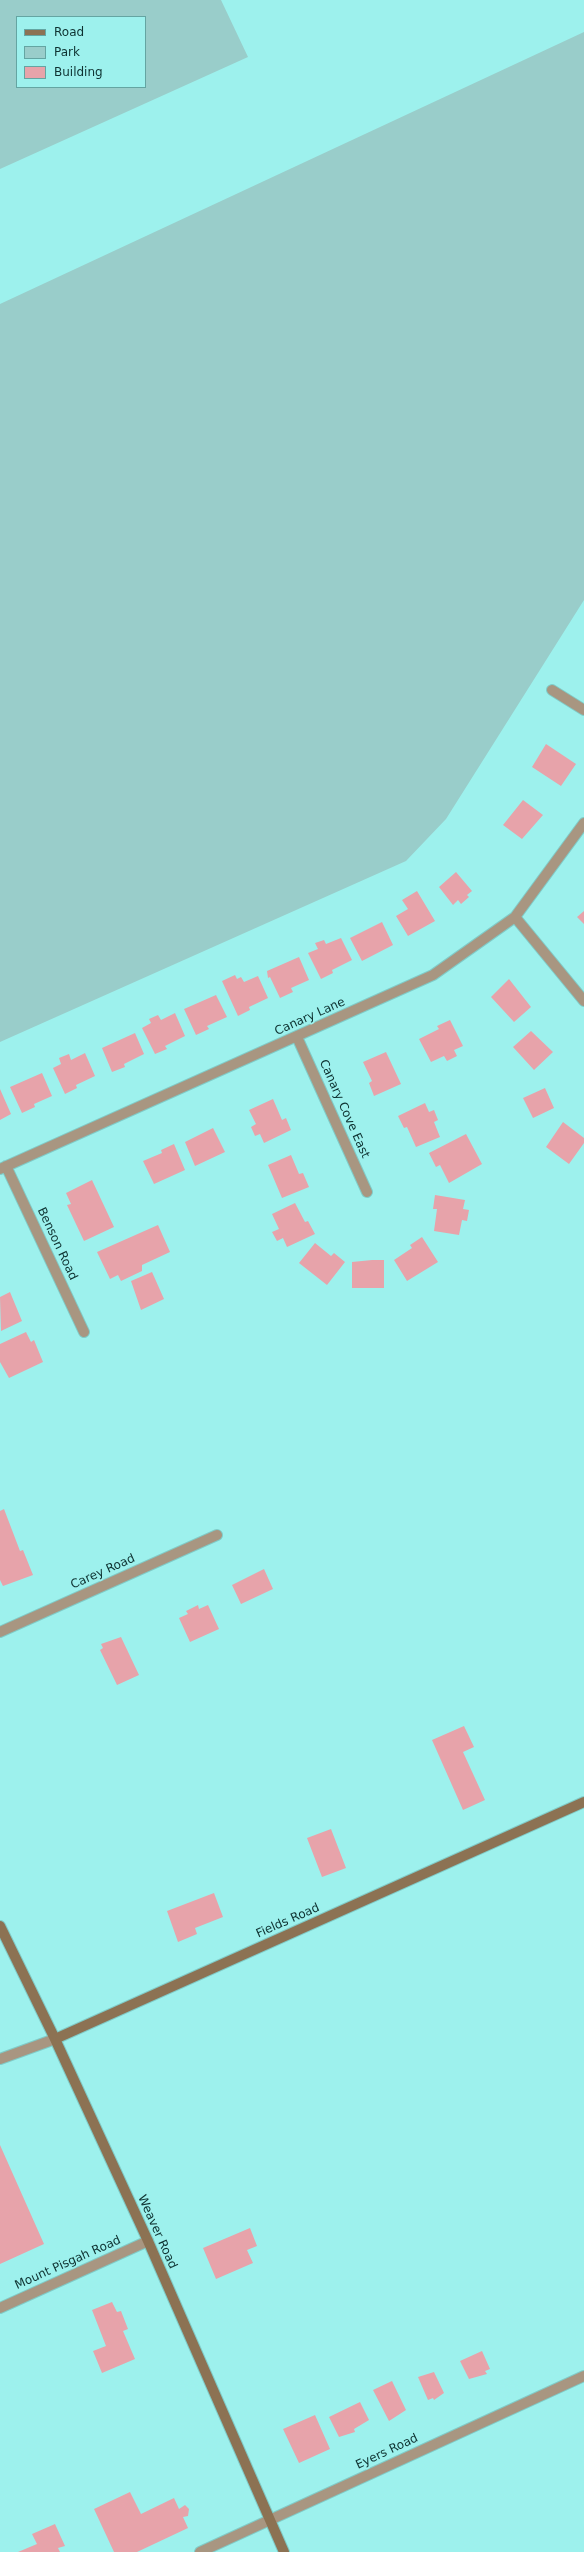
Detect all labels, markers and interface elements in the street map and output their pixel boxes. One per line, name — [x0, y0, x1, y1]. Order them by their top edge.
legend — [16, 16, 146, 88]
text: Road — [54, 25, 84, 39]
text: Park — [54, 45, 80, 59]
text: Building — [54, 65, 103, 79]
street label: Canary Lane — [273, 995, 347, 1039]
street label: Canary Cove East — [316, 1057, 372, 1161]
street label: Benson Road — [34, 1205, 80, 1283]
street label: Carey Road — [69, 1551, 137, 1593]
street label: Fields Road — [254, 1901, 322, 1941]
street label: Weaver Road — [134, 2193, 180, 2271]
street label: Mount Pisgah Road — [13, 2233, 123, 2293]
street label: Eyers Road — [354, 2431, 420, 2473]

